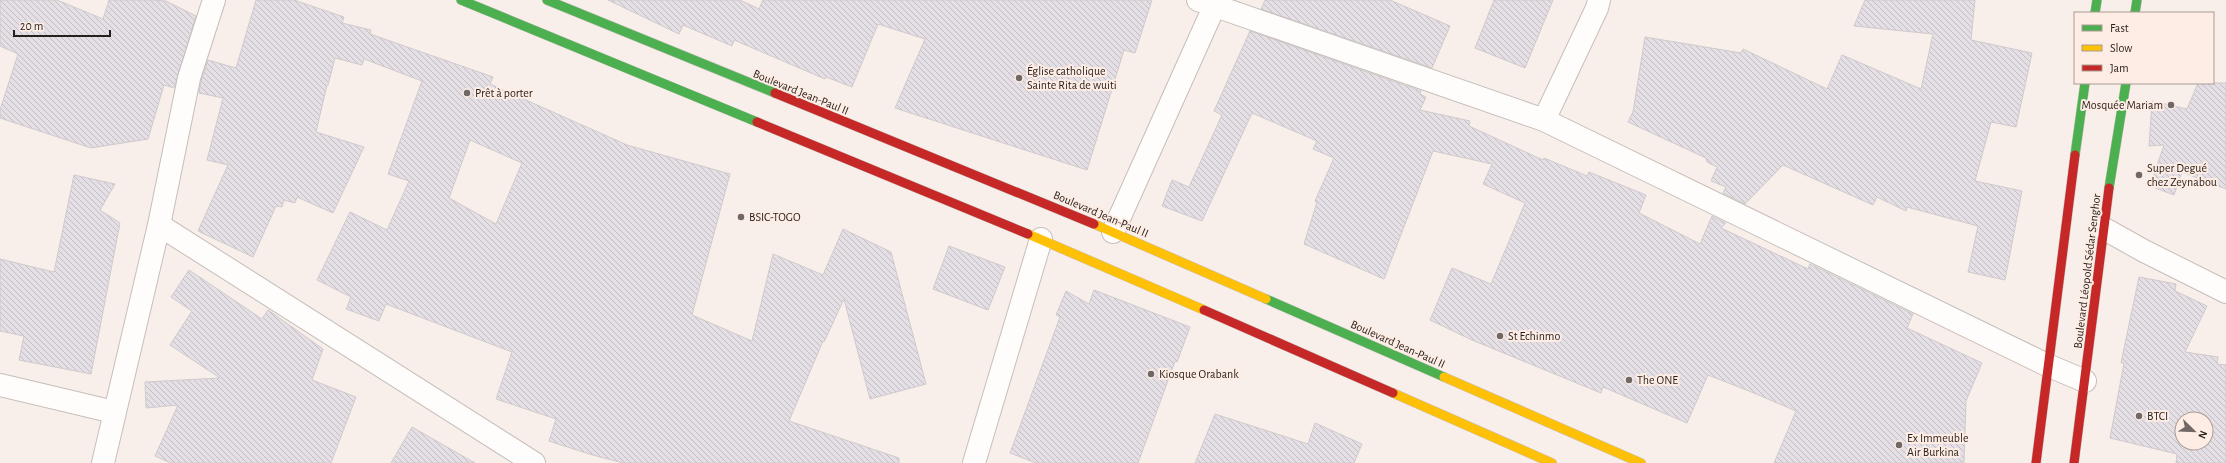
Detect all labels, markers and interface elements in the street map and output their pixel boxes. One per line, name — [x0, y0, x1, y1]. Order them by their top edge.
scale bar — [14, 12, 110, 38]
legend — [2074, 12, 2214, 84]
text: 20 m — [20, 20, 43, 32]
text: Fast — [2110, 22, 2129, 34]
text: Slow — [2110, 42, 2132, 54]
text: Jam — [2110, 62, 2129, 74]
place label: Église catholique Sainte Rita de wuiti — [1027, 64, 1117, 91]
street label: Boulevard Jean-Paul II — [751, 67, 851, 117]
marker: Église catholique Sainte Rita de wuiti — [1014, 73, 1024, 83]
place label: Prêt à porter — [475, 87, 533, 99]
marker: Prêt à porter — [462, 88, 472, 98]
place label: Mosquée Mariam — [2082, 99, 2163, 111]
marker: Mosquée Mariam — [2166, 100, 2176, 110]
place label: Super Degué chez Zeynabou — [2147, 162, 2217, 189]
marker: Super Degué chez Zeynabou — [2134, 170, 2144, 180]
street label: Boulevard Jean-Paul II — [1052, 189, 1150, 239]
street label: Boulevard Léopold Sédar Senghor — [2072, 193, 2102, 349]
place label: BSIC-TOGO — [749, 211, 801, 223]
marker: BSIC-TOGO — [736, 212, 746, 222]
street label: Boulevard Jean-Paul II — [1349, 318, 1447, 370]
place label: St Echinmo — [1508, 330, 1560, 342]
marker: St Echinmo — [1495, 331, 1505, 341]
place label: Kiosque Orabank — [1159, 368, 1239, 380]
marker: Kiosque Orabank — [1146, 369, 1156, 379]
place label: The ONE — [1637, 374, 1678, 386]
marker: The ONE — [1624, 375, 1634, 385]
place label: BTCI — [2147, 410, 2168, 422]
marker: BTCI — [2134, 411, 2144, 421]
north arrow — [2174, 411, 2214, 451]
text: N — [2196, 429, 2209, 440]
place label: Ex Immeuble Air Burkina — [1907, 432, 1968, 458]
marker: Ex Immeuble Air Burkina — [1894, 440, 1904, 450]

